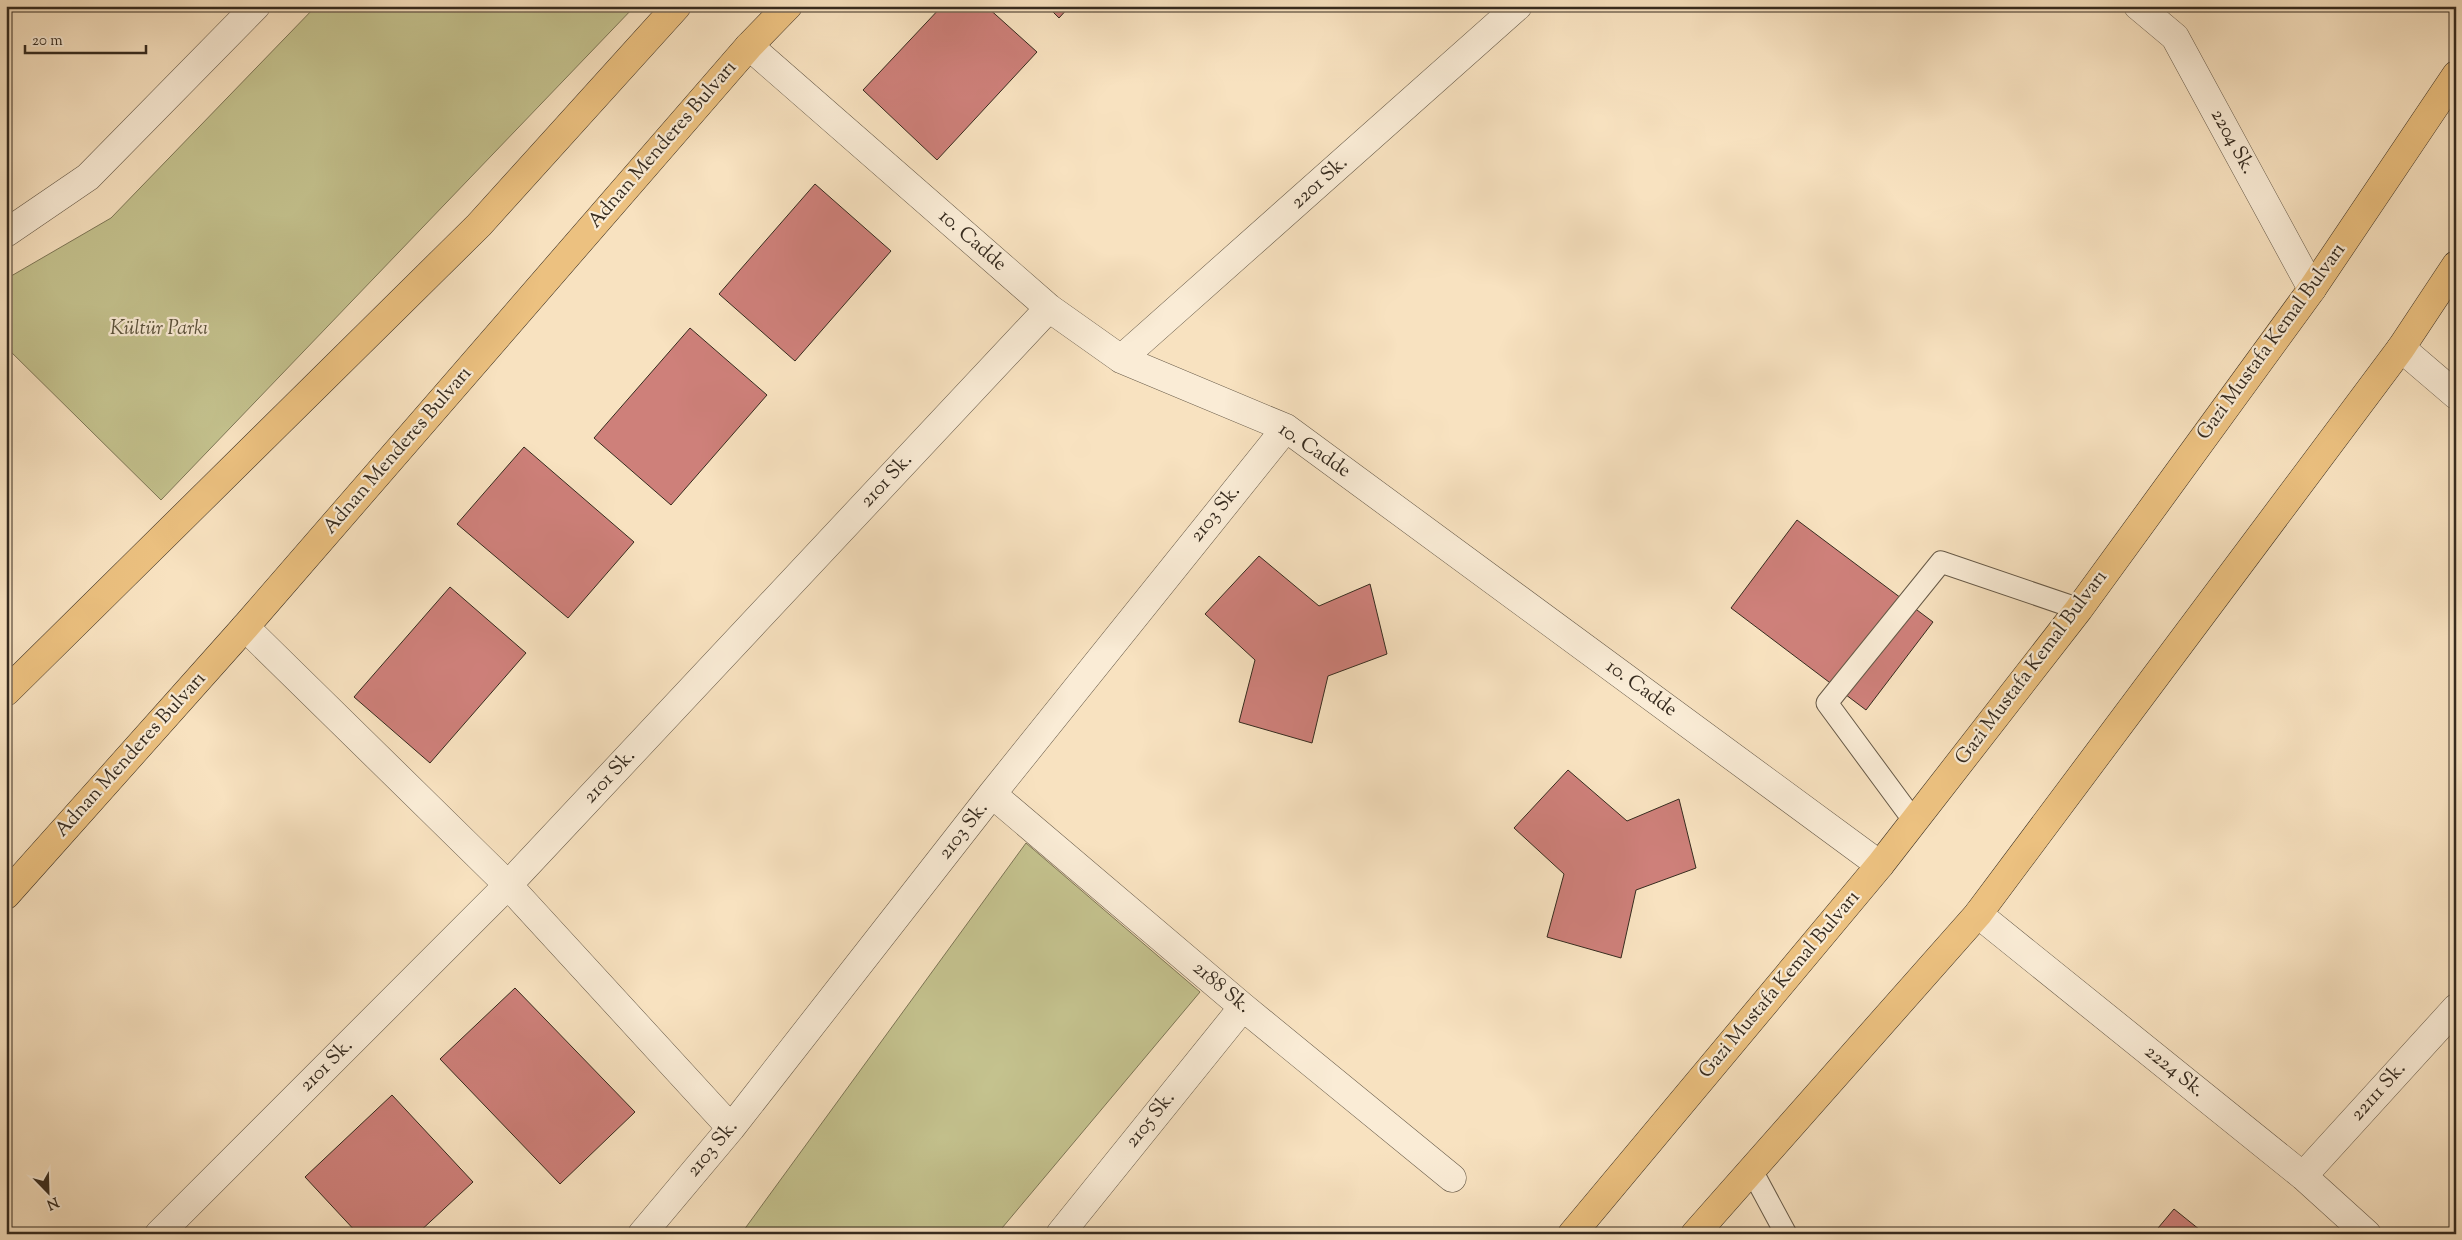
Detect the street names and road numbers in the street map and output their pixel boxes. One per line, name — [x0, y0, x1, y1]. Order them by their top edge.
street label: Adnan Menderes Bulvarı — [582, 54, 744, 235]
street label: 2204 Sk. — [2202, 104, 2262, 180]
street label: 2201 Sk. — [1285, 149, 1355, 217]
street label: 10. Cadde — [931, 203, 1013, 279]
street label: Gazi Mustafa Kemal Bulvarı — [2190, 237, 2354, 447]
street label: Adnan Menderes Bulvarı — [317, 360, 479, 541]
street label: 10. Cadde — [1272, 416, 1356, 486]
street label: 2101 Sk. — [854, 447, 920, 515]
street label: 2103 Sk. — [1184, 479, 1248, 549]
street label: Gazi Mustafa Kemal Bulvarı — [1949, 564, 2115, 772]
street label: 10. Cadde — [1599, 653, 1683, 725]
street label: Adnan Menderes Bulvarı — [49, 665, 214, 844]
street label: 2101 Sk. — [577, 743, 643, 811]
street label: 2103 Sk. — [932, 796, 996, 866]
street label: Gazi Mustafa Kemal Bulvarı — [1693, 884, 1868, 1085]
street label: 2188 Sk. — [1185, 955, 1257, 1021]
street label: 2101 Sk. — [294, 1033, 360, 1099]
street label: 2224 Sk. — [2138, 1039, 2210, 1105]
street label: 22111 Sk. — [2344, 1056, 2414, 1128]
street label: 2105 Sk. — [1119, 1085, 1183, 1155]
street label: 2103 Sk. — [680, 1114, 746, 1184]

